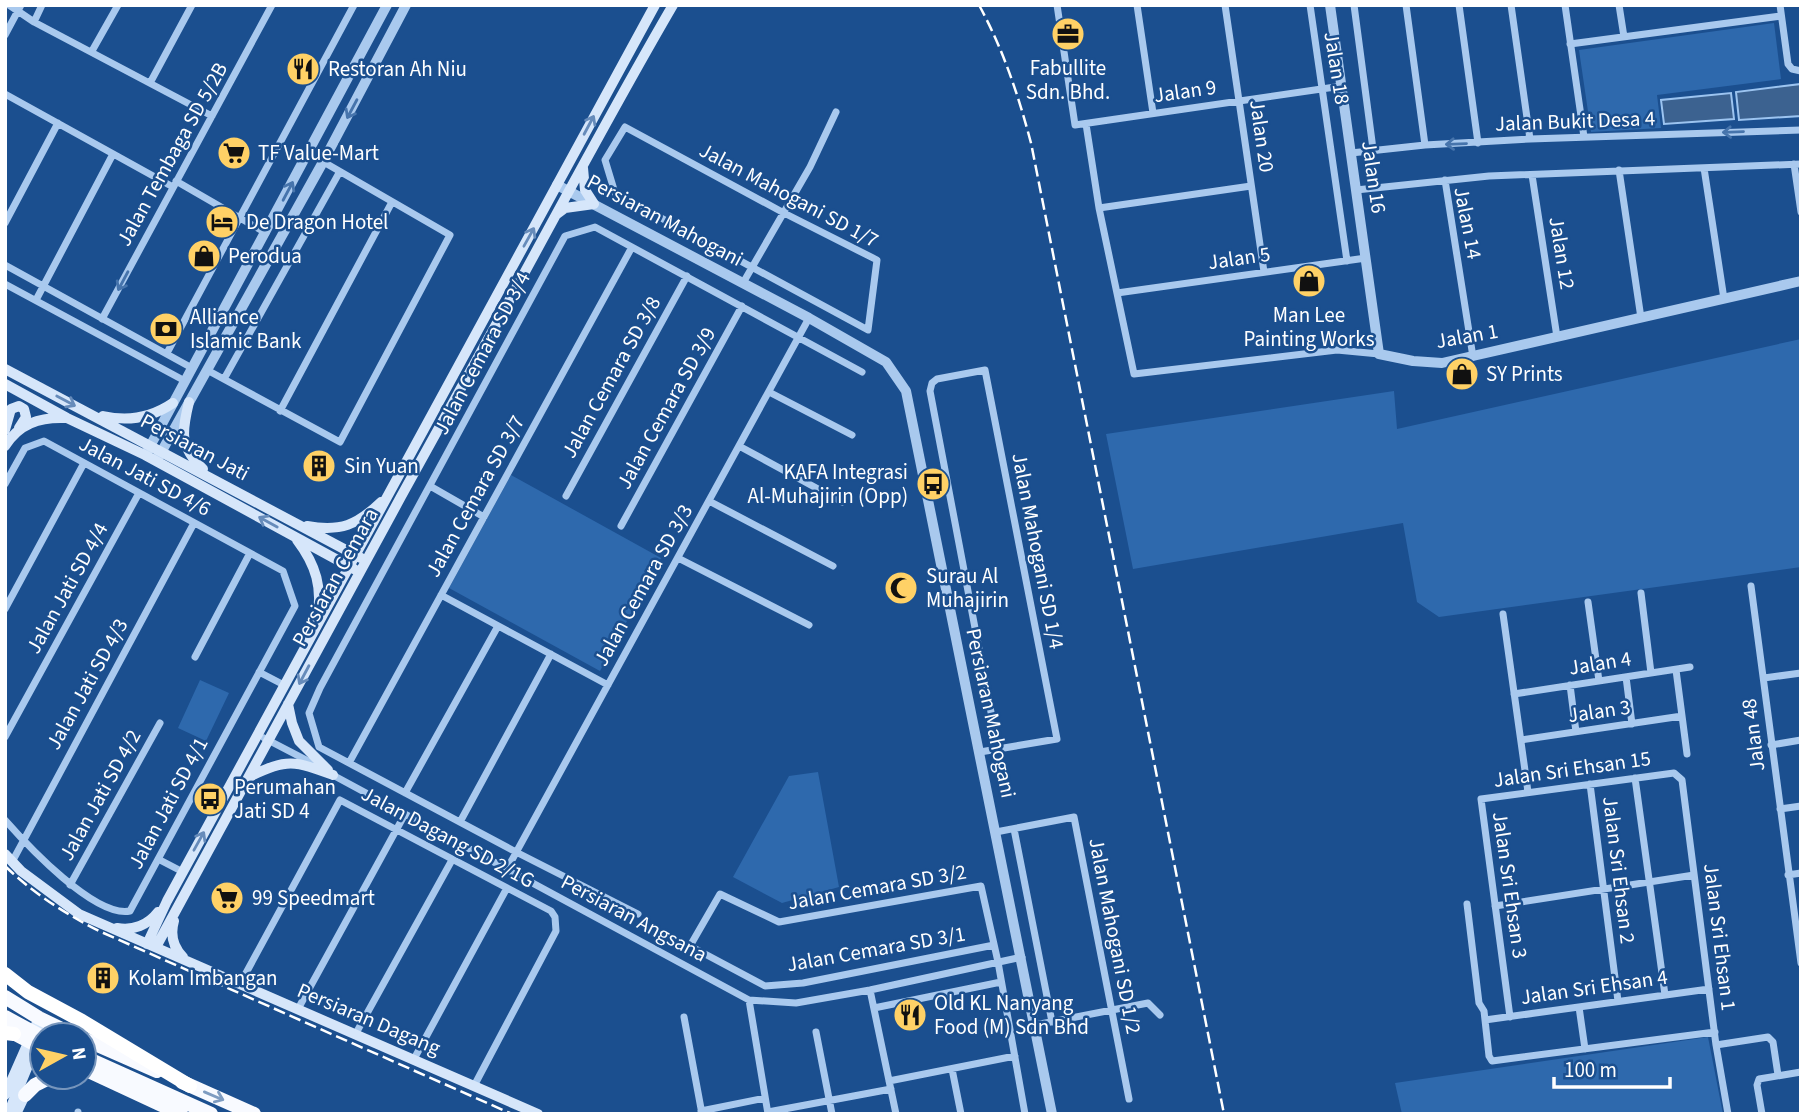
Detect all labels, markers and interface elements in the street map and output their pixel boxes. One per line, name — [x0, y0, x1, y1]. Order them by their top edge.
office icon: Fabullite Sdn. Bhd. — [1049, 15, 1087, 53]
street label: Jalan 18 — [1316, 30, 1358, 106]
restaurant icon: Restoran Ah Niu — [284, 50, 322, 88]
place label: Fabullite Sdn. Bhd. — [1026, 53, 1110, 107]
place label: Restoran Ah Niu — [328, 54, 467, 84]
street label: Jalan Tembaga SD 5/2B — [109, 57, 235, 251]
street label: Jalan 9 — [1152, 72, 1218, 110]
one-way arrow — [344, 98, 358, 119]
street label: Jalan 20 — [1242, 98, 1282, 174]
street label: Jalan Bukit Desa 4 — [1494, 103, 1656, 139]
one-way arrow — [583, 115, 596, 136]
one-way arrow — [1721, 126, 1744, 139]
supermarket icon: TF Value-Mart — [215, 134, 253, 172]
street label: Jalan Mahogani SD 1/7 — [694, 135, 884, 255]
one-way arrow — [1445, 137, 1468, 150]
place label: TF Value-Mart — [258, 138, 379, 168]
street label: Jalan 16 — [1354, 139, 1394, 215]
street label: Persiaran Mahogani — [582, 166, 748, 274]
one-way arrow — [282, 181, 295, 202]
street label: Jalan 14 — [1446, 184, 1490, 262]
hotel icon: De Dragon Hotel — [203, 203, 241, 241]
place label: De Dragon Hotel — [246, 207, 388, 237]
street label: Jalan 12 — [1541, 215, 1583, 291]
one-way arrow — [523, 227, 536, 248]
shop icon: Perodua — [185, 237, 223, 275]
street label: Jalan 5 — [1206, 239, 1272, 277]
place label: Perodua — [228, 241, 302, 271]
shop icon: Man Lee Painting Works — [1290, 262, 1328, 300]
street label: Jalan Cemara SD 3/4 — [426, 266, 538, 440]
one-way arrow — [116, 270, 130, 290]
street label: Jalan Cemara SD 3/8 — [554, 291, 668, 463]
place label: Man Lee Painting Works — [1243, 300, 1375, 354]
place label: Alliance Islamic Bank — [190, 302, 302, 356]
bank icon: Alliance Islamic Bank — [147, 310, 185, 348]
street label: Jalan 1 — [1434, 316, 1500, 356]
street label: Jalan Cemara SD 3/9 — [609, 322, 723, 494]
shop icon: SY Prints — [1443, 355, 1481, 393]
place label: SY Prints — [1486, 359, 1563, 389]
one-way arrow — [55, 394, 76, 408]
street label: Persiaran Jati — [135, 406, 255, 488]
street label: Jalan Cemara SD 3/7 — [418, 410, 532, 582]
street label: Jalan Jati SD 4/6 — [74, 429, 216, 523]
building icon: Sin Yuan — [300, 447, 338, 485]
street label: Jalan Mahogani SD 1/4 — [1004, 450, 1072, 652]
place label: Sin Yuan — [344, 451, 419, 481]
place label: KAFA Integrasi Al-Muhajirin (Opp) — [748, 457, 908, 511]
bus stop icon: KAFA Integrasi Al-Muhajirin (Opp) — [914, 465, 952, 503]
street label: Jalan Cemara SD 3/3 — [586, 499, 700, 671]
street label: Persiaran Cemara — [284, 502, 386, 652]
one-way arrow — [258, 515, 278, 529]
street label: Jalan Jati SD 4/4 — [19, 517, 115, 659]
place label: Surau Al Muhajirin — [926, 561, 1009, 615]
mosque icon: Surau Al Muhajirin — [882, 569, 920, 607]
street label: Jalan Jati SD 4/3 — [39, 613, 135, 755]
street label: Persiaran Mahogani — [958, 625, 1024, 801]
street label: Jalan 4 — [1567, 643, 1633, 683]
one-way arrow — [297, 664, 310, 685]
street label: Jalan 3 — [1566, 692, 1632, 730]
street label: Jalan 48 — [1734, 697, 1772, 773]
street label: Jalan Jati SD 4/2 — [52, 724, 148, 866]
street label: Jalan Jati SD 4/1 — [121, 732, 215, 874]
street label: Jalan Sri Ehsan 15 — [1491, 743, 1653, 795]
place label: Perumahan Jati SD 4 — [234, 772, 336, 826]
street label: Jalan Dagang SD 2/1G — [356, 779, 540, 895]
bus stop icon: Perumahan Jati SD 4 — [191, 780, 229, 818]
street label: Jalan Sri Ehsan 2 — [1595, 795, 1643, 945]
street label: Jalan Sri Ehsan 3 — [1485, 810, 1535, 960]
one-way arrow — [193, 831, 206, 852]
street label: Jalan Mahogani SD 1/2 — [1081, 835, 1149, 1037]
street label: Jalan Cemara SD 3/2 — [785, 857, 969, 917]
street label: Jalan Sri Ehsan 1 — [1696, 862, 1744, 1012]
street label: Persiaran Angsana — [556, 867, 712, 969]
supermarket icon: 99 Speedmart — [208, 879, 246, 917]
place label: 99 Speedmart — [252, 883, 375, 913]
street label: Jalan Cemara SD 3/1 — [784, 919, 968, 979]
building icon: Kolam Imbangan — [84, 959, 122, 997]
street label: Jalan Sri Ehsan 4 — [1519, 962, 1669, 1012]
place label: Kolam Imbangan — [128, 963, 278, 993]
street label: Persiaran Dagang — [293, 975, 446, 1063]
place label: Old KL Nanyang Food (M) Sdn Bhd — [934, 988, 1089, 1042]
restaurant icon: Old KL Nanyang Food (M) Sdn Bhd — [891, 996, 929, 1034]
north arrow — [28, 1021, 98, 1091]
text: N — [64, 1046, 93, 1062]
scale bar — [1554, 1046, 1670, 1090]
text: 100 m — [1564, 1055, 1617, 1085]
one-way arrow — [203, 1090, 224, 1103]

